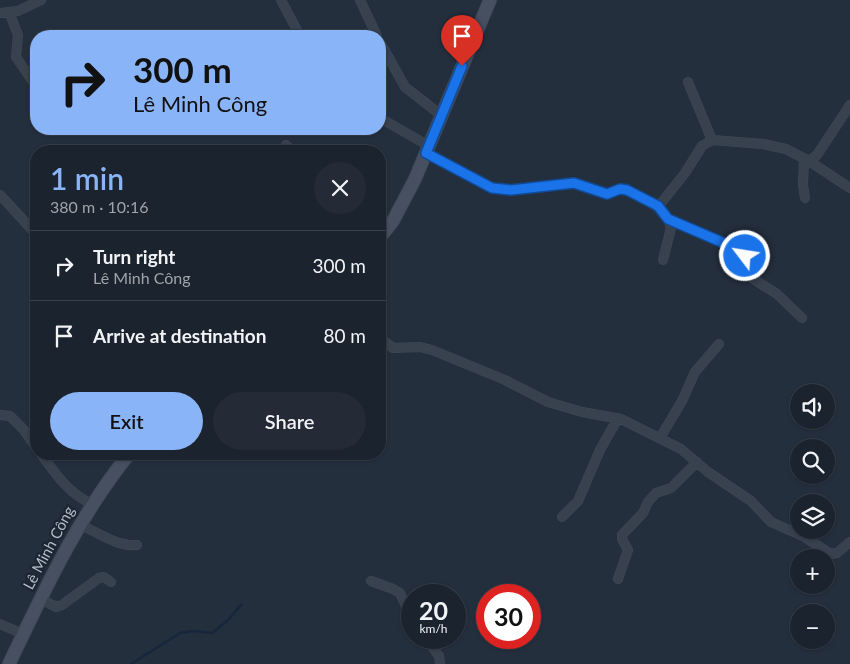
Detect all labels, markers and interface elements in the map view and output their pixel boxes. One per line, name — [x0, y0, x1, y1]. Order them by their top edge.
pin — [441, 15, 483, 66]
icon: arrive — [448, 22, 476, 50]
text: 300 m — [133, 48, 232, 90]
icon: right — [50, 50, 115, 115]
text: Lê Minh Công — [133, 90, 267, 117]
text: 1 min — [50, 160, 124, 196]
button: close — [314, 162, 366, 214]
text: 380 m · 10:16 — [50, 197, 149, 216]
position arrow — [718, 229, 770, 281]
text: Turn right — [93, 245, 175, 268]
icon: right — [50, 252, 78, 280]
text: 300 m — [312, 254, 366, 277]
text: Lê Minh Công — [93, 268, 191, 287]
icon: arrive — [50, 322, 78, 350]
text: Arrive at destination — [93, 324, 266, 347]
text: 80 m — [323, 324, 366, 347]
map controls — [790, 384, 835, 649]
button: sound — [790, 384, 835, 429]
button: Exit — [50, 392, 203, 450]
button: Share — [213, 392, 366, 450]
button: search — [790, 439, 835, 484]
button: layers — [790, 494, 835, 539]
street label: Lê Minh Công — [19, 503, 78, 592]
button: + — [790, 549, 835, 594]
speed limit sign: 30 — [476, 584, 541, 649]
text: 20 — [419, 595, 448, 625]
button: − — [790, 604, 835, 649]
text: km/h — [419, 621, 448, 636]

